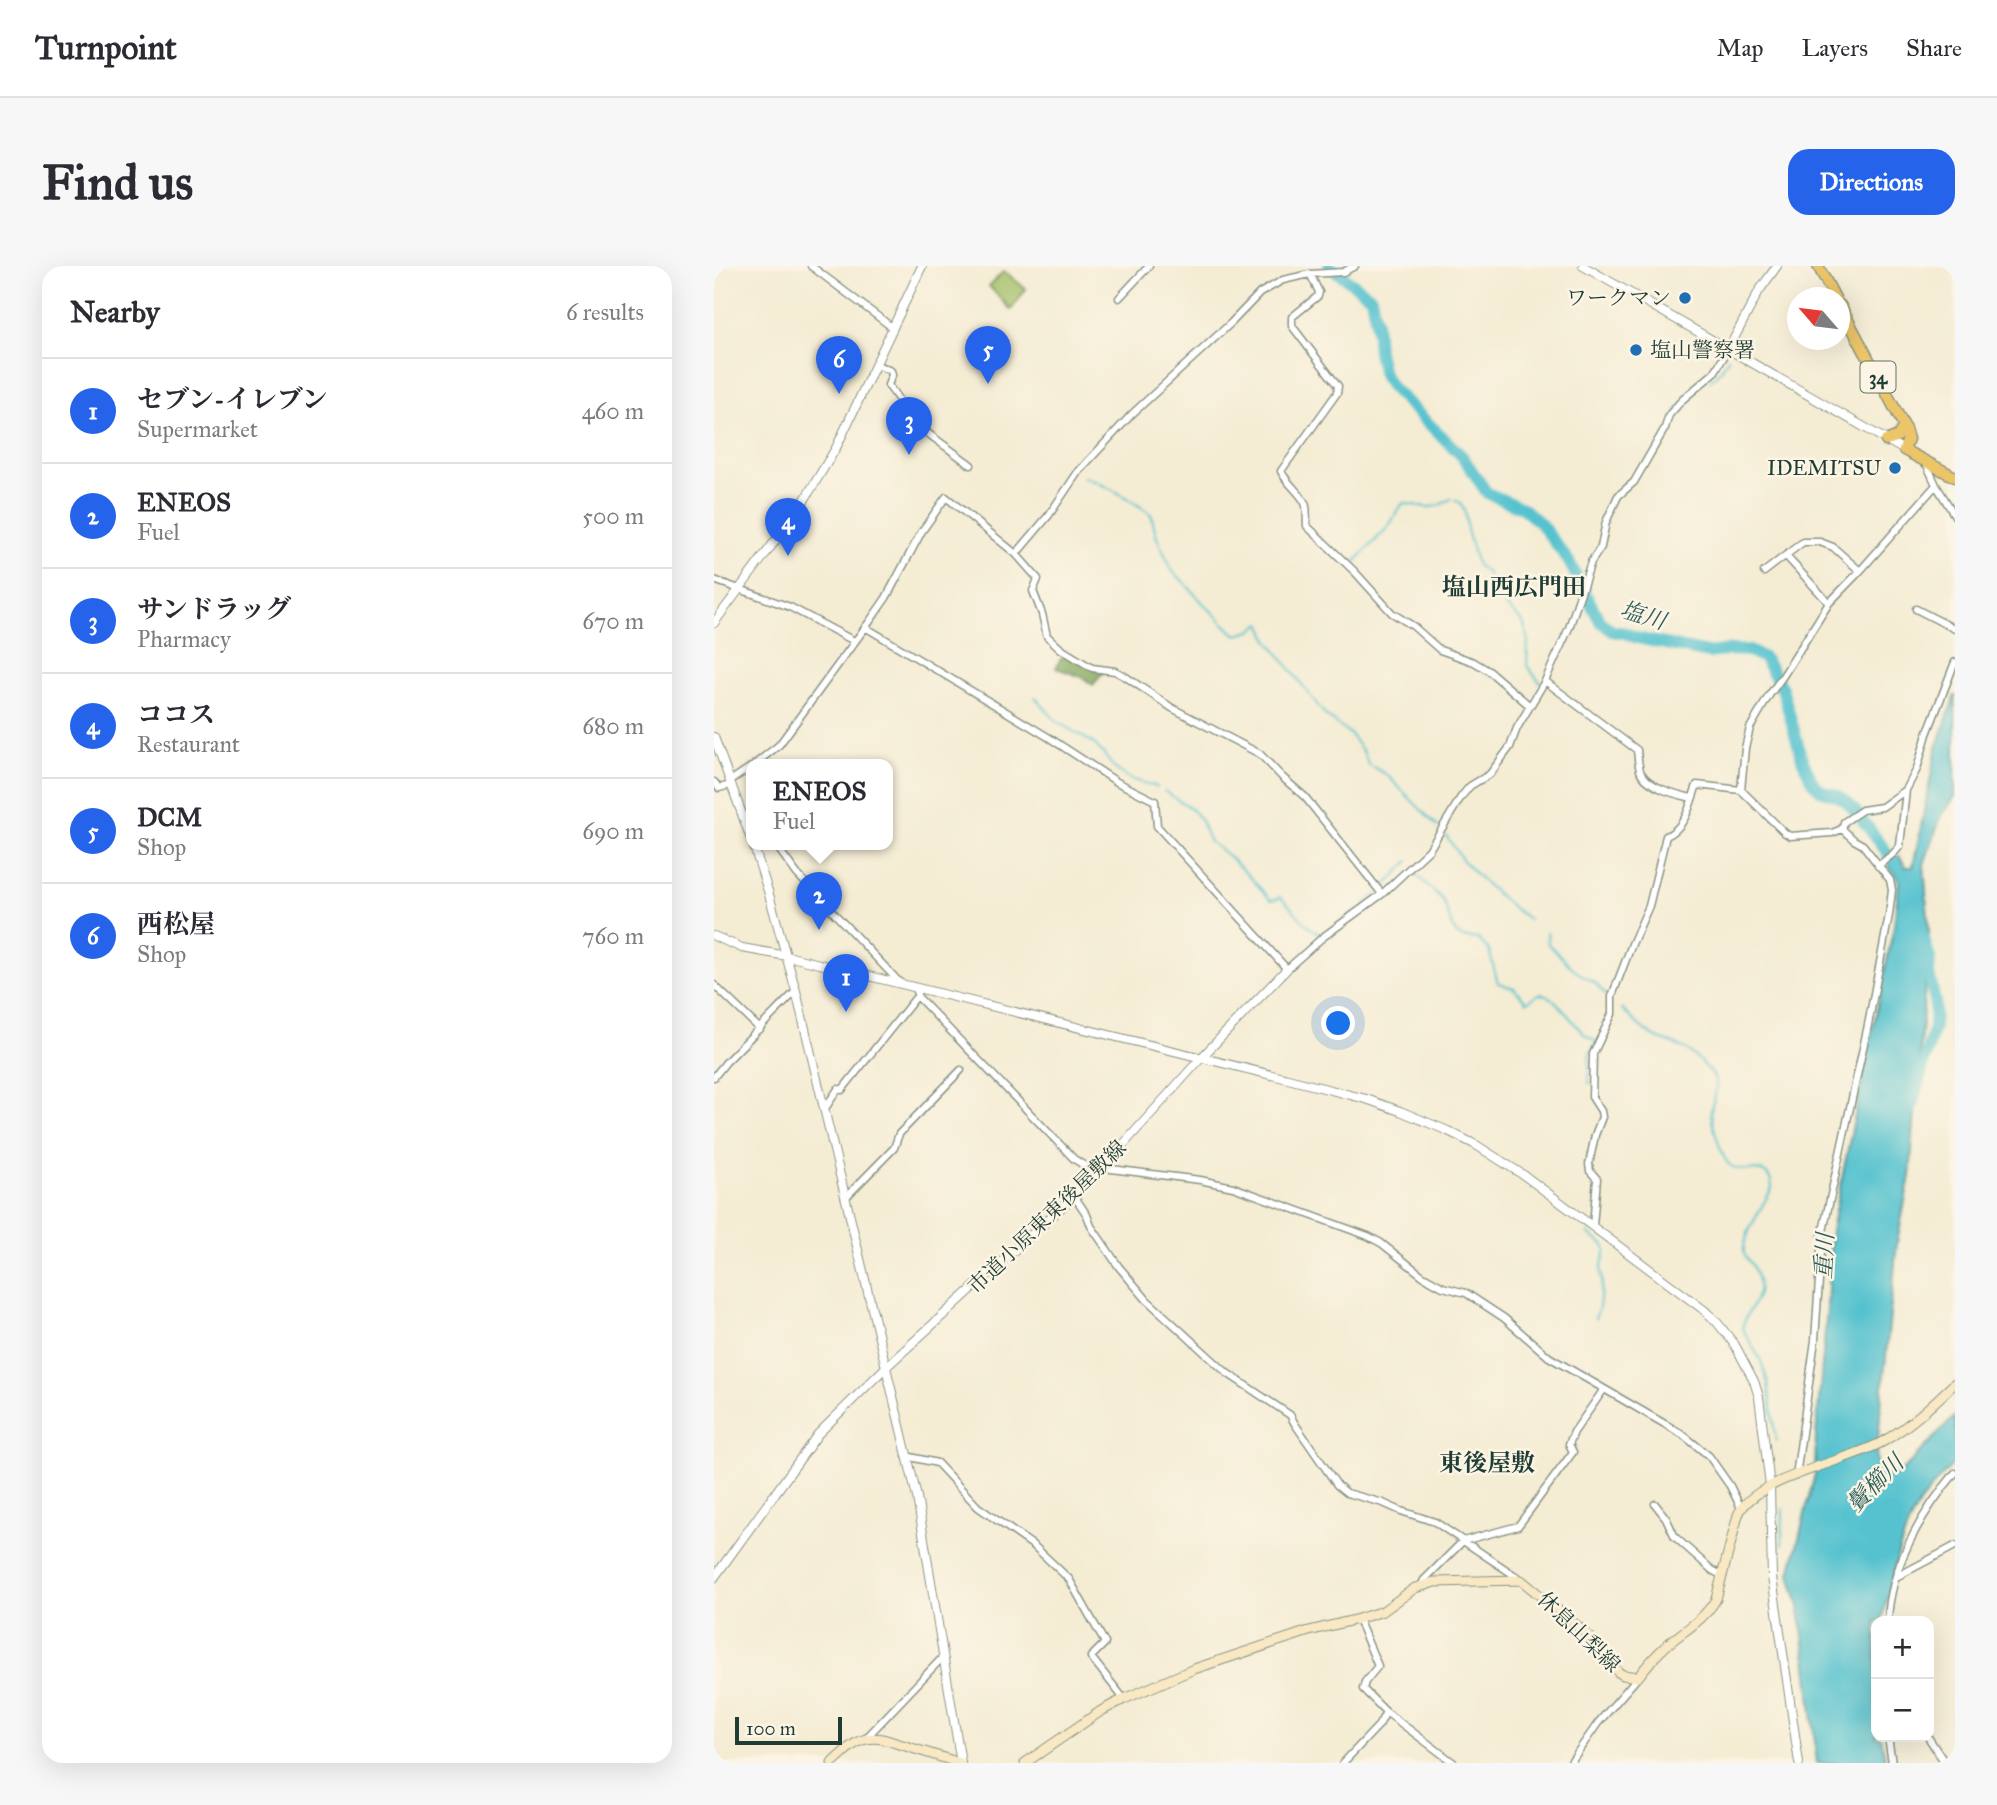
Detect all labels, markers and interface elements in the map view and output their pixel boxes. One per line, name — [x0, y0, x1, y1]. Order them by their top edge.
text: Turnpoint — [35, 28, 177, 68]
text: Map — [1717, 33, 1764, 63]
text: Layers — [1802, 33, 1868, 63]
text: Share — [1906, 33, 1962, 63]
button: Directions — [1788, 149, 1955, 215]
text: Find us — [42, 153, 193, 212]
place label: ワークマン — [1566, 285, 1671, 311]
north arrow — [1787, 287, 1850, 350]
marker: ワークマン — [1677, 290, 1693, 306]
text: Nearby — [70, 294, 160, 330]
text: 6 results — [566, 298, 644, 326]
pin: 5 — [965, 326, 1011, 384]
pin: 6 — [816, 336, 862, 394]
place label: 塩山警察署 — [1650, 337, 1755, 363]
marker: 塩山警察署 — [1628, 342, 1644, 358]
road number: 34 — [1860, 362, 1896, 393]
text: セブン-イレブン — [137, 383, 328, 415]
text: 1 — [88, 397, 98, 425]
text: 460 m — [582, 397, 644, 425]
pin: 3 — [886, 397, 932, 455]
text: Supermarket — [137, 415, 258, 443]
place label: IDEMITSU — [1767, 455, 1881, 481]
marker: IDEMITSU — [1887, 460, 1903, 476]
text: ENEOS — [137, 486, 231, 518]
pin: 4 — [765, 498, 811, 556]
text: 2 — [87, 502, 99, 530]
text: 500 m — [582, 502, 644, 530]
text: Fuel — [137, 518, 180, 546]
district label: 塩山西広門田 — [1442, 572, 1586, 602]
text: サンドラッグ — [137, 593, 291, 625]
water label: 塩川 — [1617, 595, 1672, 636]
text: 3 — [88, 607, 98, 635]
text: 670 m — [582, 607, 644, 635]
text: Pharmacy — [137, 625, 231, 653]
text: ココス — [137, 698, 215, 730]
text: 4 — [87, 712, 99, 740]
text: 680 m — [582, 712, 644, 740]
text: Restaurant — [137, 730, 240, 758]
popup — [746, 759, 893, 850]
text: ENEOS — [772, 775, 867, 807]
text: DCM — [137, 801, 202, 833]
text: Fuel — [772, 807, 815, 835]
text: 5 — [88, 817, 98, 845]
text: 690 m — [582, 817, 644, 845]
text: Shop — [137, 833, 186, 861]
pin: 2 — [796, 872, 842, 930]
text: 西松屋 — [137, 908, 215, 940]
text: 6 — [87, 922, 99, 950]
text: 760 m — [582, 922, 644, 950]
text: Shop — [137, 940, 186, 968]
pin: 1 — [823, 954, 869, 1012]
your location — [1321, 1006, 1355, 1040]
street label: 市道小原東東後屋敷線 — [962, 1135, 1132, 1299]
water label: 重川 — [1809, 1229, 1839, 1280]
water label: 鬢櫛川 — [1841, 1447, 1911, 1517]
district label: 東後屋敷 — [1439, 1448, 1535, 1478]
street label: 休息山梨線 — [1532, 1586, 1626, 1678]
map controls — [1871, 1616, 1934, 1742]
button: + — [1871, 1616, 1934, 1679]
button: − — [1871, 1679, 1934, 1742]
scale bar — [735, 1714, 842, 1746]
text: 100 m — [746, 1717, 796, 1740]

